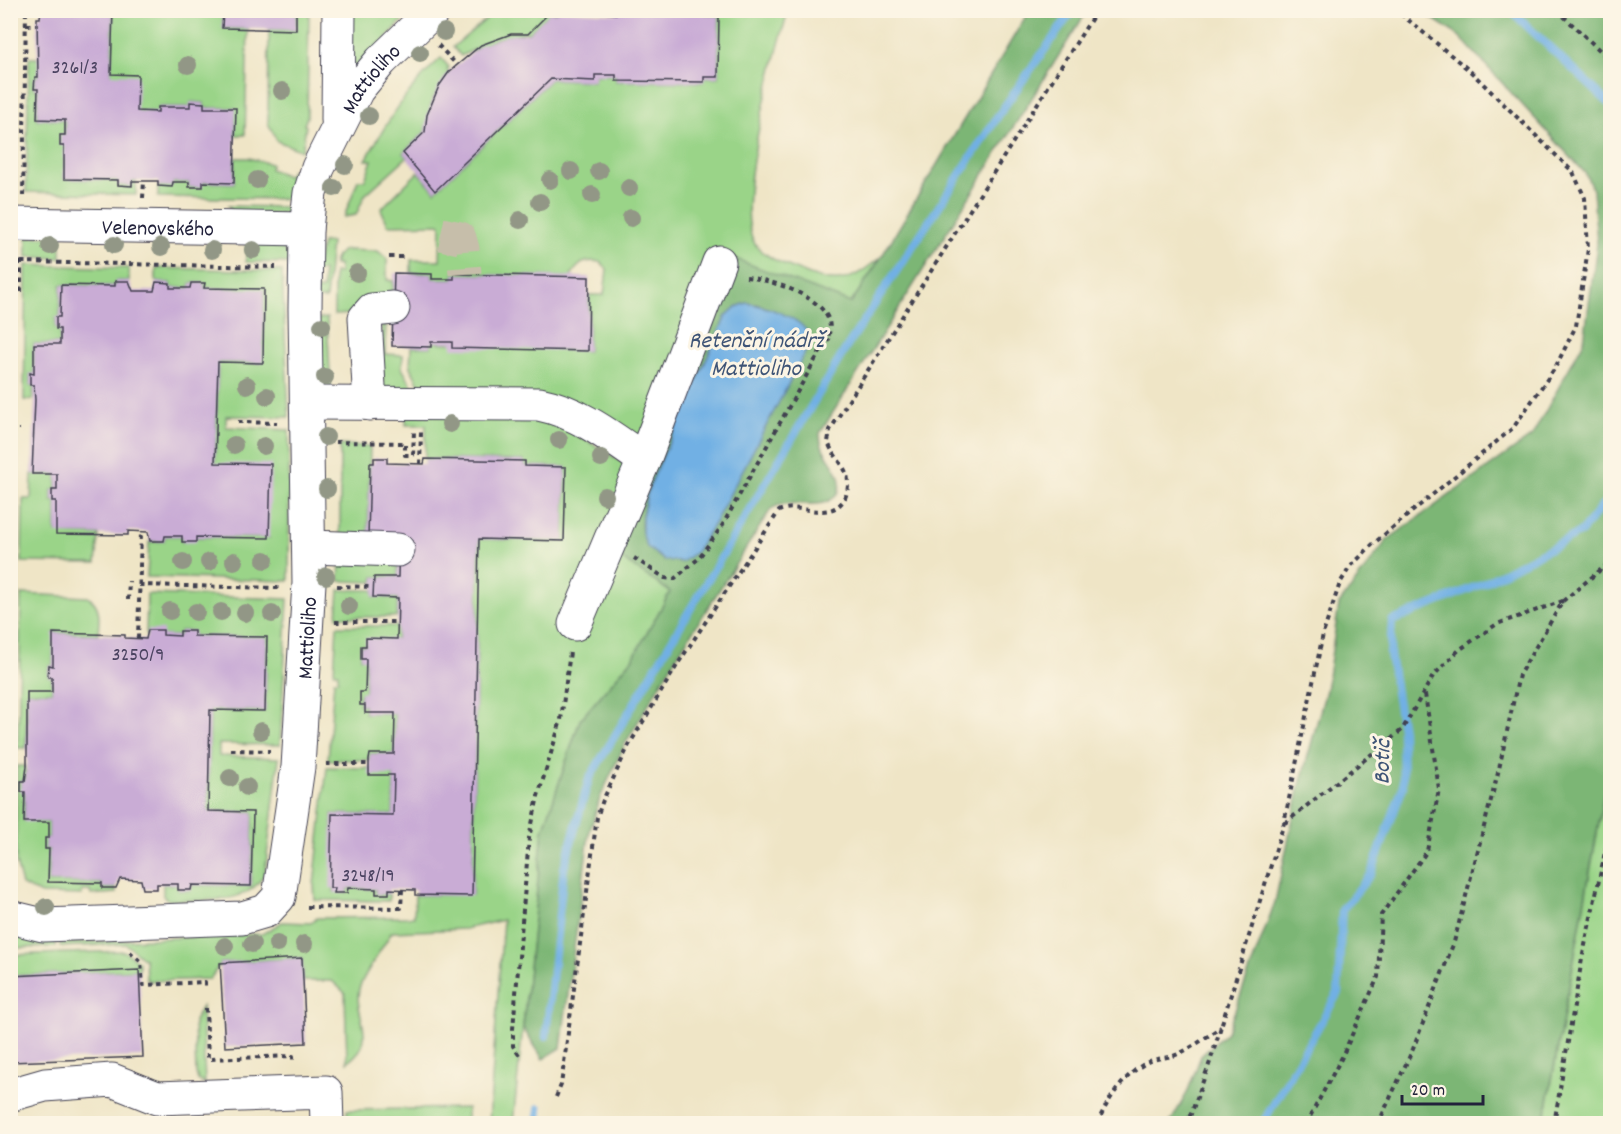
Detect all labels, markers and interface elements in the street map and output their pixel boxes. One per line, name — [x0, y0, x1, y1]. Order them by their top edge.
street label: Mattioliho — [336, 38, 409, 120]
house number: 3261/3 — [52, 55, 98, 83]
street label: Velenovského — [102, 214, 214, 246]
water label: Retenční nádrž Mattioliho — [689, 325, 828, 387]
street label: Mattioliho — [291, 596, 327, 680]
house number: 3250/9 — [112, 642, 164, 670]
water label: Botič — [1367, 735, 1401, 785]
house number: 3248/19 — [341, 863, 395, 891]
scale bar — [1402, 1068, 1483, 1106]
text: 20 m — [1411, 1079, 1445, 1104]

